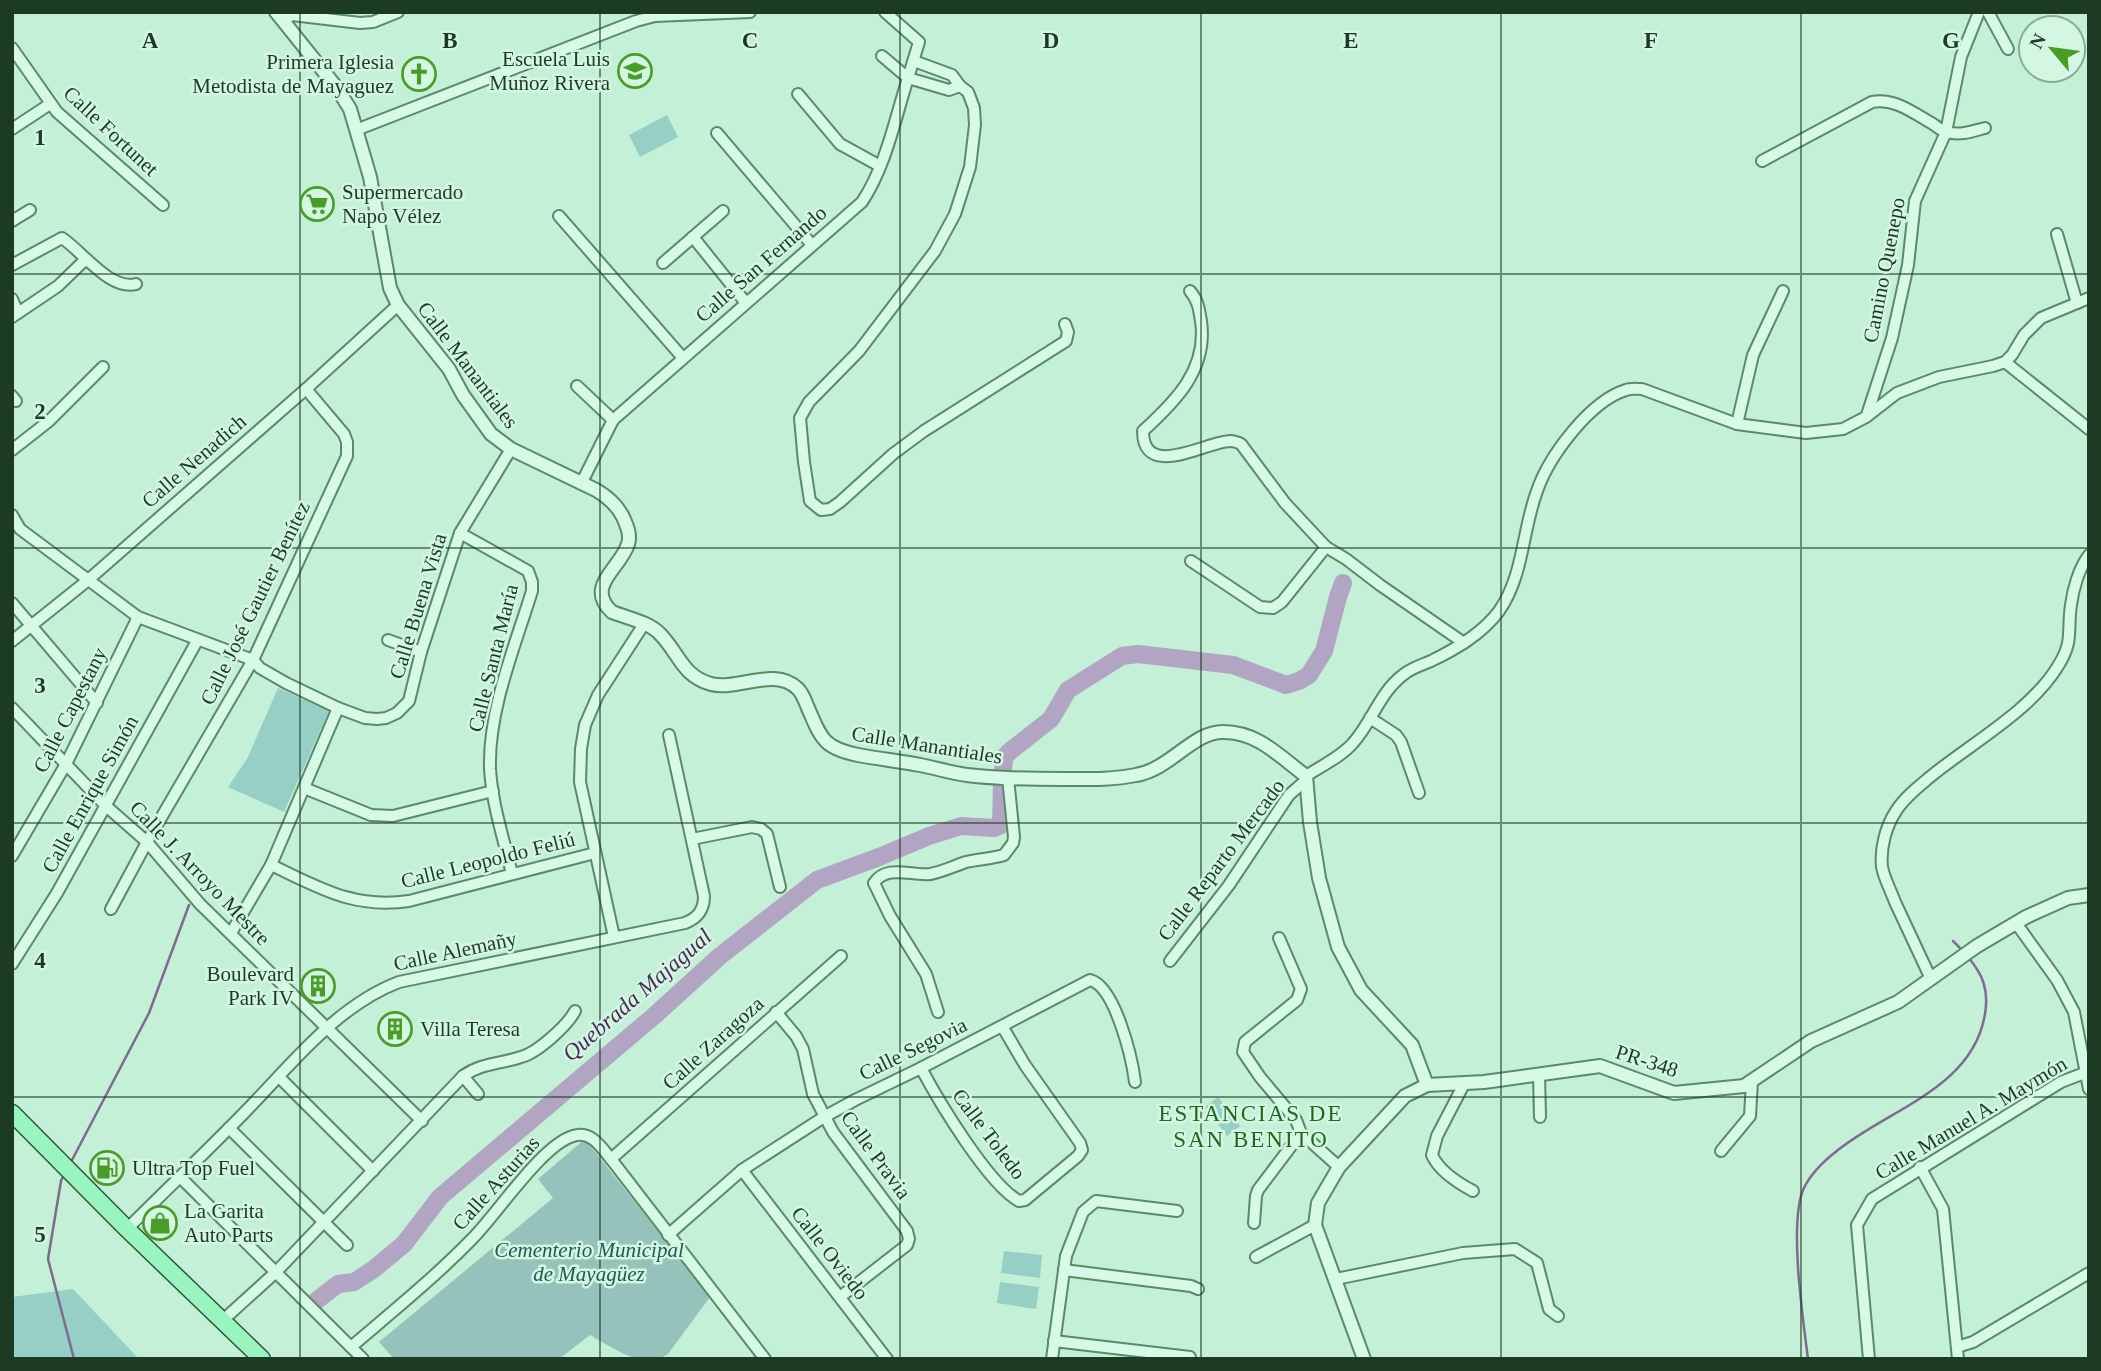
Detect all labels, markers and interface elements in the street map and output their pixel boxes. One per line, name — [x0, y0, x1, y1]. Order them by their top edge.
north arrow — [2017, 14, 2087, 84]
text: A — [142, 28, 159, 53]
text: B — [442, 28, 458, 53]
text: C — [742, 28, 758, 53]
text: D — [1043, 28, 1059, 53]
text: E — [1343, 28, 1359, 53]
text: F — [1644, 28, 1658, 53]
text: G — [1942, 28, 1960, 53]
text: N — [2025, 30, 2050, 52]
place label: Escuela Luis Muñoz Rivera — [489, 47, 611, 95]
place label: Primera Iglesia Metodista de Mayaguez — [192, 50, 395, 98]
school or university icon: Escuela Luis Muñoz Rivera — [616, 52, 654, 90]
church icon: Primera Iglesia Metodista de Mayaguez — [400, 55, 438, 93]
street label: Calle Fortunet — [59, 81, 163, 181]
text: 1 — [34, 125, 46, 150]
place label: Supermercado Napo Vélez — [342, 180, 463, 228]
supermarket icon: Supermercado Napo Vélez — [298, 185, 336, 223]
street label: Camino Quenepo — [1858, 195, 1910, 345]
street label: Calle San Fernando — [691, 201, 831, 327]
street label: Calle Manantiales — [413, 297, 523, 433]
text: 2 — [34, 399, 46, 424]
street label: Calle Nenadich — [137, 409, 251, 513]
street label: Calle José Gautier Benítez — [195, 497, 315, 709]
street label: Calle Buena Vista — [384, 530, 452, 682]
street label: Calle Santa María — [463, 581, 523, 734]
street label: Calle Capestany — [28, 643, 112, 777]
text: 3 — [34, 673, 46, 698]
street label: Calle Enrique Simón — [37, 711, 143, 877]
street label: Calle Manantiales — [850, 721, 1004, 769]
street label: Calle Reparto Mercado — [1152, 775, 1290, 945]
street label: Calle J. Arroyo Mestre — [125, 796, 275, 950]
street label: Calle Leopoldo Feliú — [399, 827, 578, 893]
water label: Quebrada Majagual — [558, 924, 716, 1066]
street label: Calle Alemañy — [391, 926, 519, 976]
text: 4 — [34, 948, 46, 973]
place label: Boulevard Park IV — [207, 962, 294, 1010]
building icon: Boulevard Park IV — [299, 967, 337, 1005]
street label: Calle Zaragoza — [658, 991, 769, 1095]
building icon: Villa Teresa — [376, 1010, 414, 1048]
street label: Calle Segovia — [855, 1012, 972, 1085]
place label: Villa Teresa — [420, 1017, 521, 1041]
street label: PR-348 — [1613, 1040, 1681, 1082]
street label: Calle Manuel A. Maymón — [1871, 1051, 2072, 1185]
street label: Calle Toledo — [947, 1084, 1031, 1184]
district label: ESTANCIAS DE SAN BENITO — [1158, 1101, 1344, 1152]
street label: Calle Pravia — [836, 1106, 916, 1204]
street label: Calle Asturias — [447, 1131, 545, 1235]
fuel station icon: Ultra Top Fuel — [88, 1149, 126, 1187]
place label: Ultra Top Fuel — [132, 1156, 255, 1180]
place label: La Garita Auto Parts — [184, 1199, 273, 1247]
street label: Calle Oviedo — [786, 1202, 874, 1304]
shop icon: La Garita Auto Parts — [141, 1204, 179, 1242]
text: 5 — [34, 1222, 46, 1247]
park label: Cementerio Municipal de Mayagüez — [494, 1238, 684, 1286]

